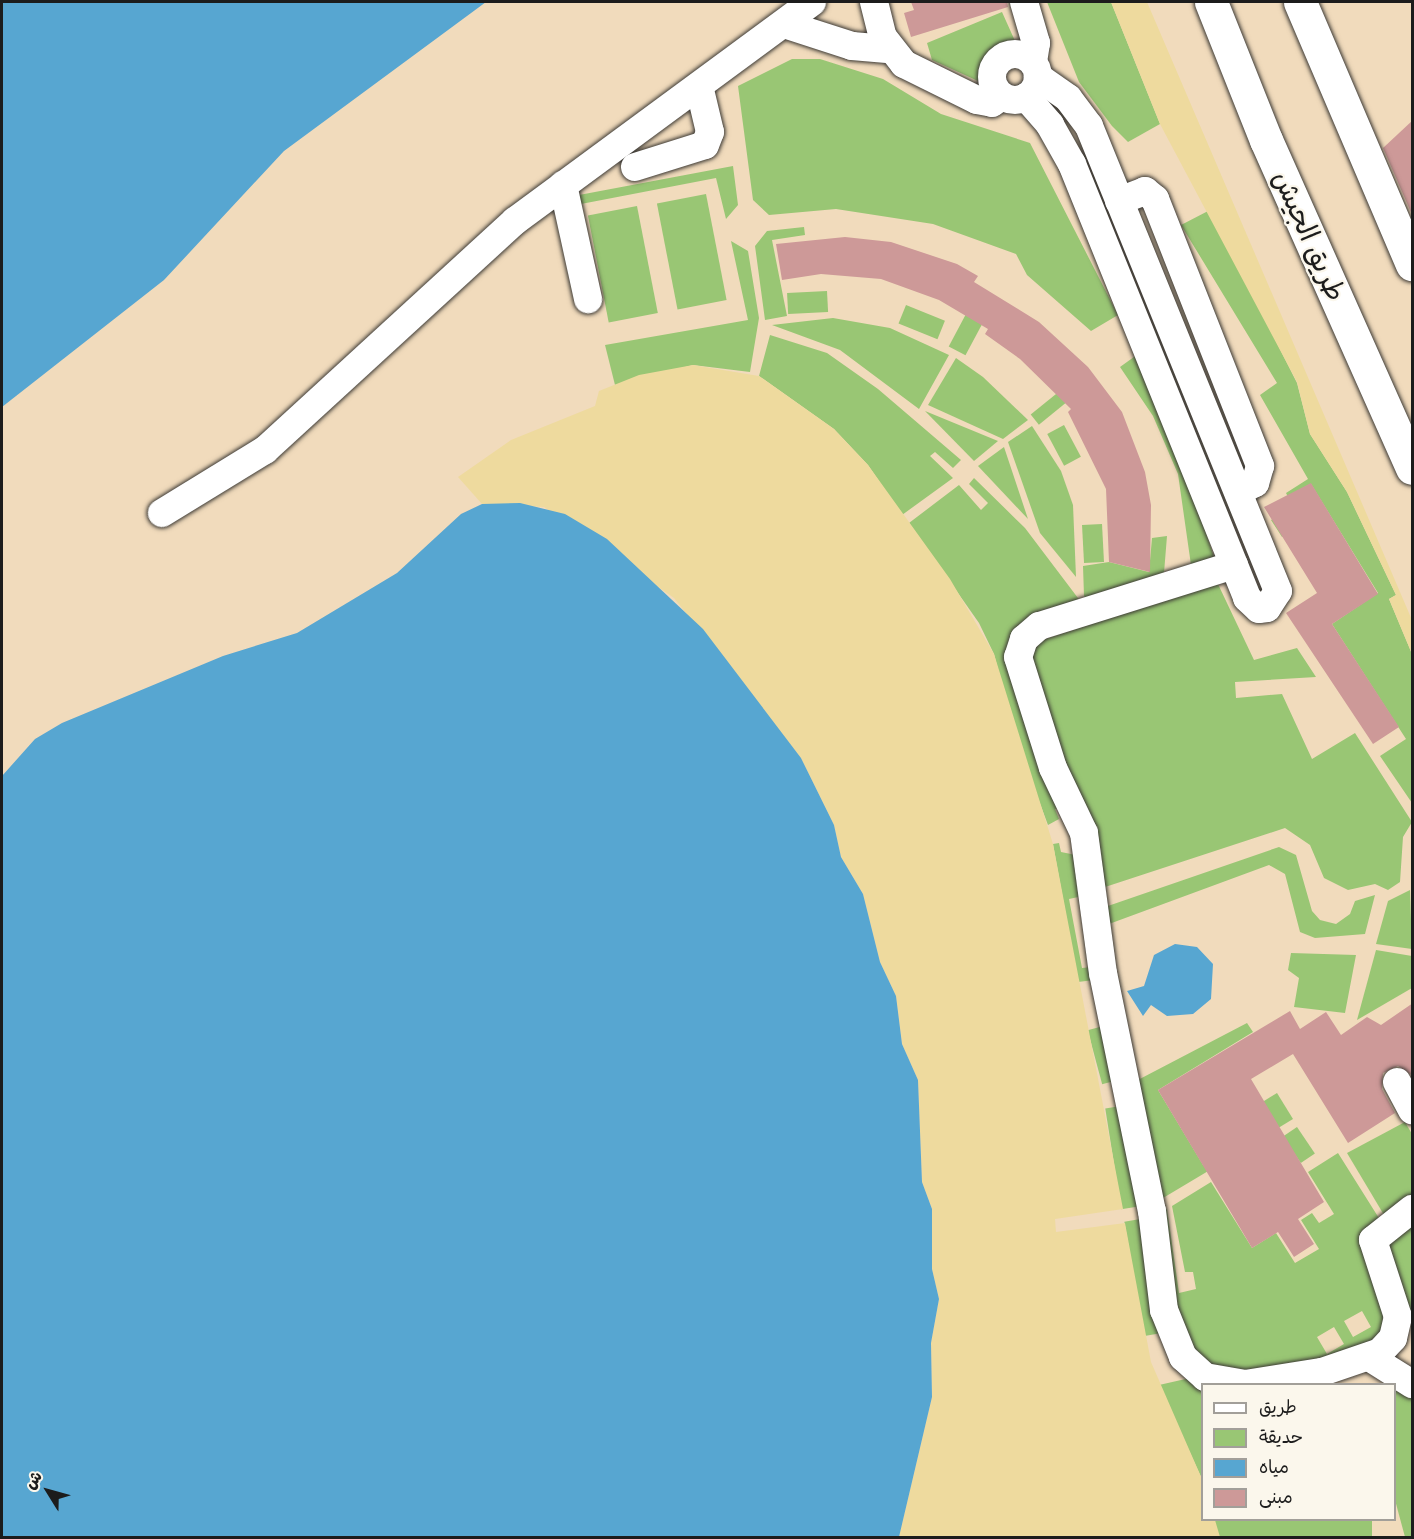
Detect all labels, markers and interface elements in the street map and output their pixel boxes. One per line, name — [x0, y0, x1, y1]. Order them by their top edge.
street label: طريق الجيش — [1265, 166, 1353, 306]
legend — [1201, 1383, 1396, 1521]
text: طريق — [1259, 1396, 1297, 1418]
text: حديقة — [1259, 1426, 1303, 1448]
text: مياه — [1259, 1456, 1289, 1478]
north arrow — [18, 1461, 78, 1521]
text: ش — [20, 1467, 47, 1493]
text: مبنى — [1259, 1486, 1293, 1508]

